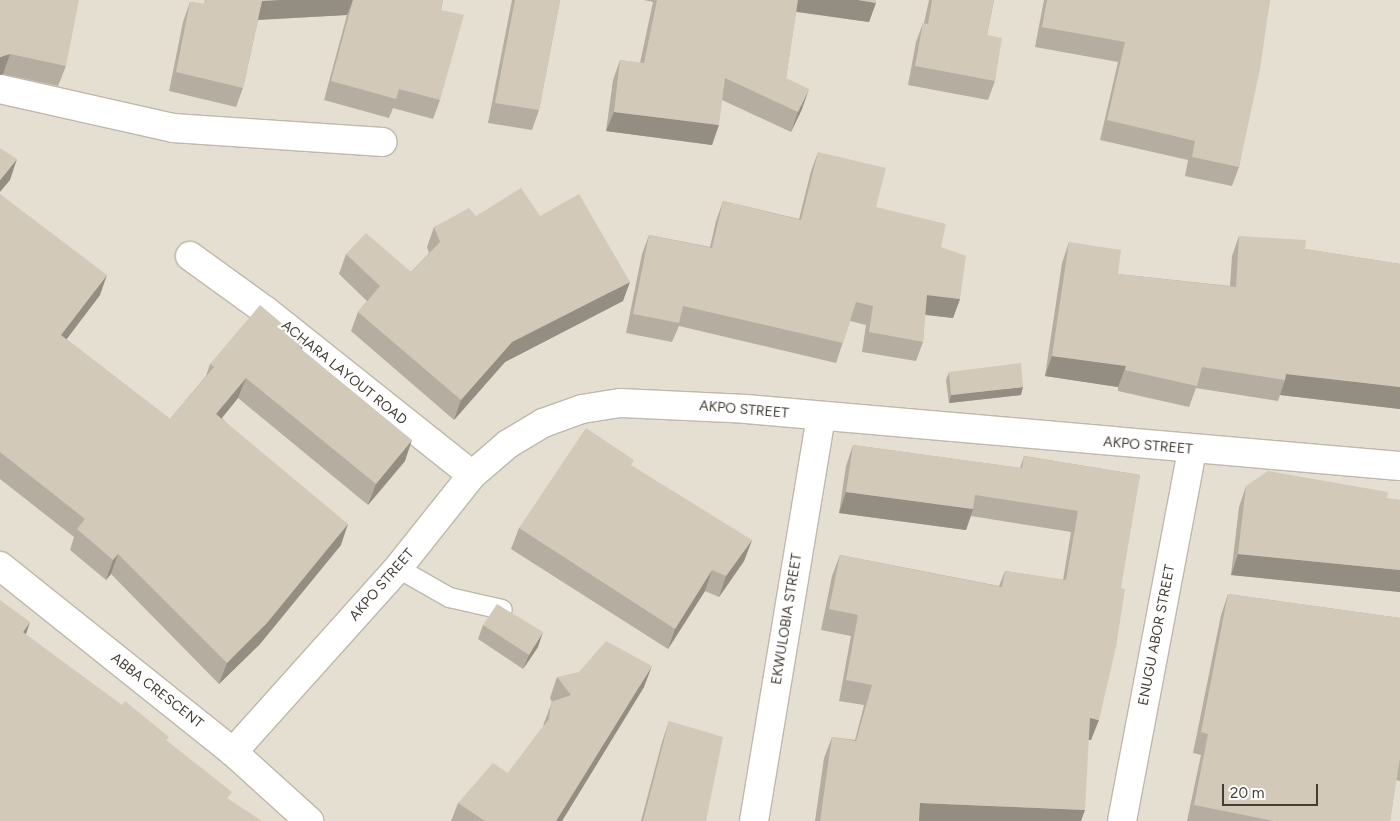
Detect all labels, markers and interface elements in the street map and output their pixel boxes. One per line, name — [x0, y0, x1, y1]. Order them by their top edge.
street label: ACHARA LAYOUT ROAD — [278, 317, 410, 429]
street label: AKPO STREET — [699, 398, 789, 422]
street label: AKPO STREET — [1103, 434, 1193, 458]
street label: AKPO STREET — [346, 546, 418, 624]
street label: EKWULOBIA STREET — [768, 552, 806, 686]
street label: ENUGU ABOR STREET — [1135, 563, 1179, 707]
street label: ABBA CRESCENT — [108, 650, 206, 732]
scale bar — [1225, 774, 1321, 806]
text: 20 m — [1230, 784, 1264, 802]

